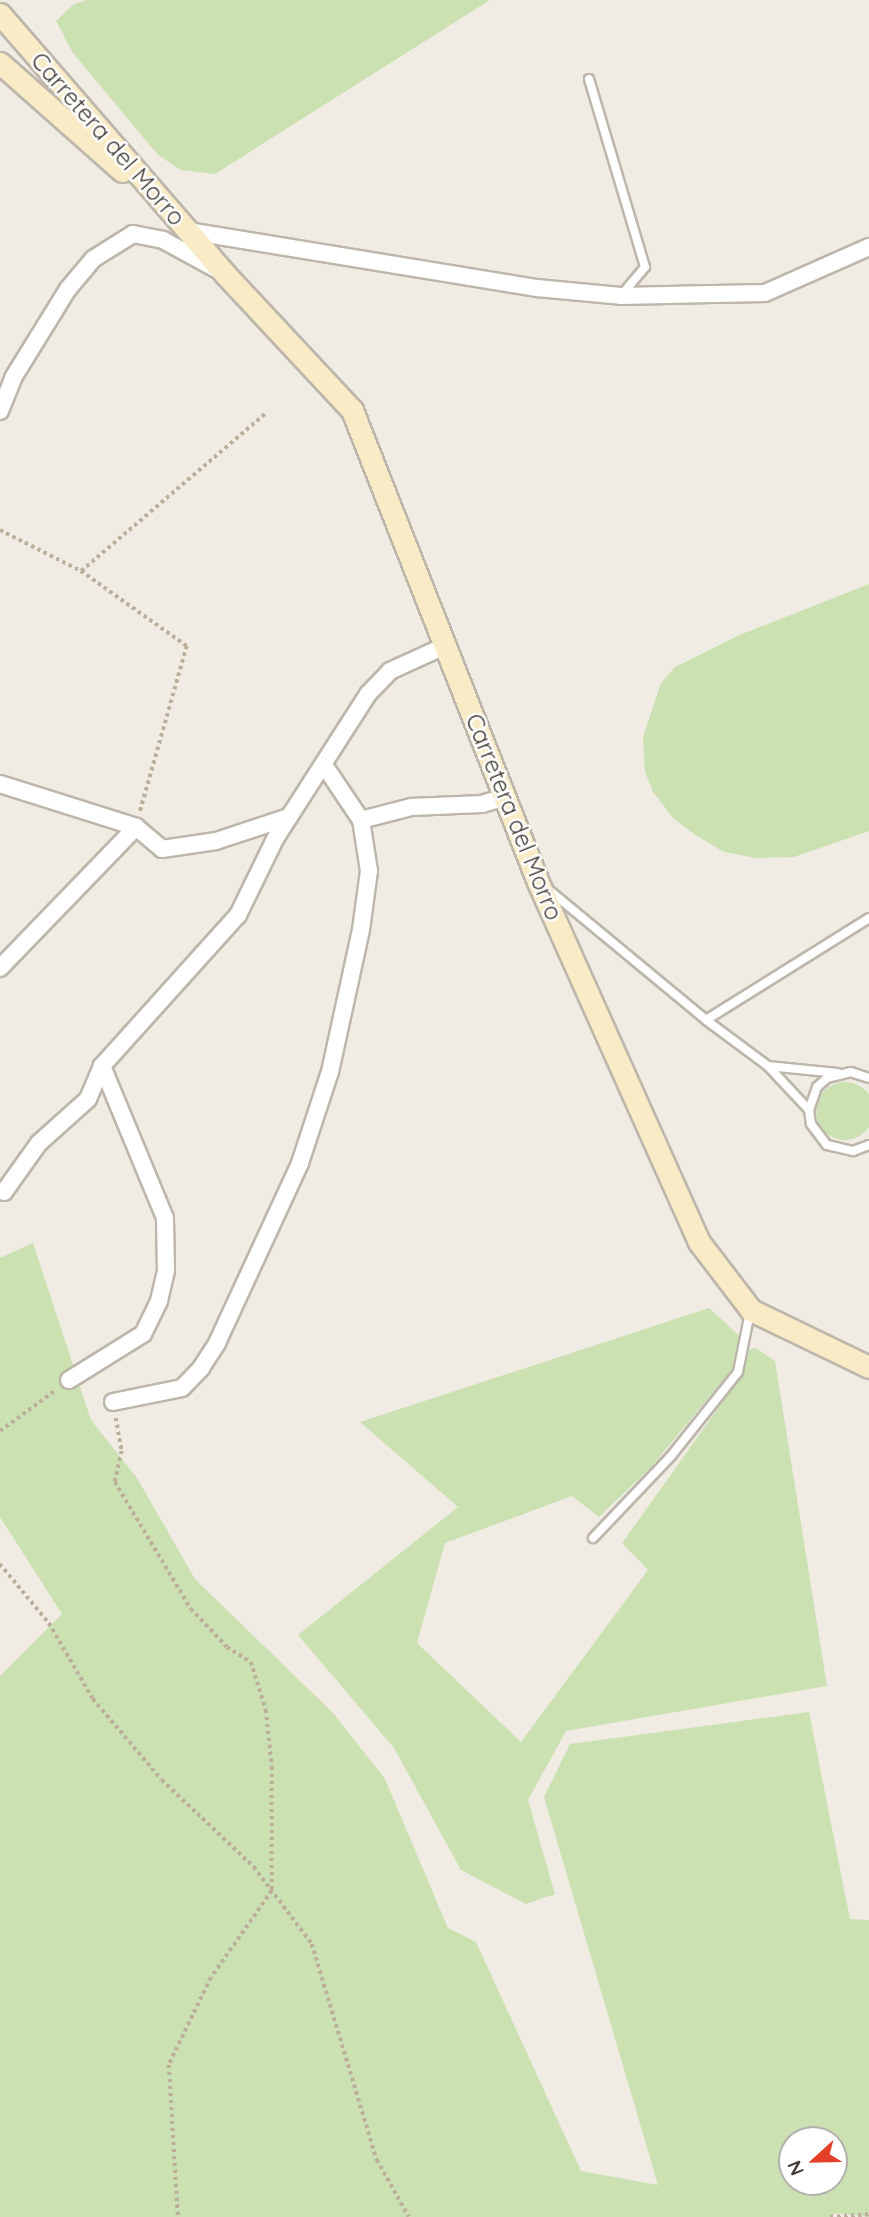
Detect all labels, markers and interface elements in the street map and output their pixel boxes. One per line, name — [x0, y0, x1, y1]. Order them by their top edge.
street label: Carretera del Morro — [25, 46, 191, 232]
street label: Carretera del Morro — [459, 709, 569, 925]
north arrow — [778, 2126, 848, 2196]
text: N — [782, 2157, 809, 2179]

